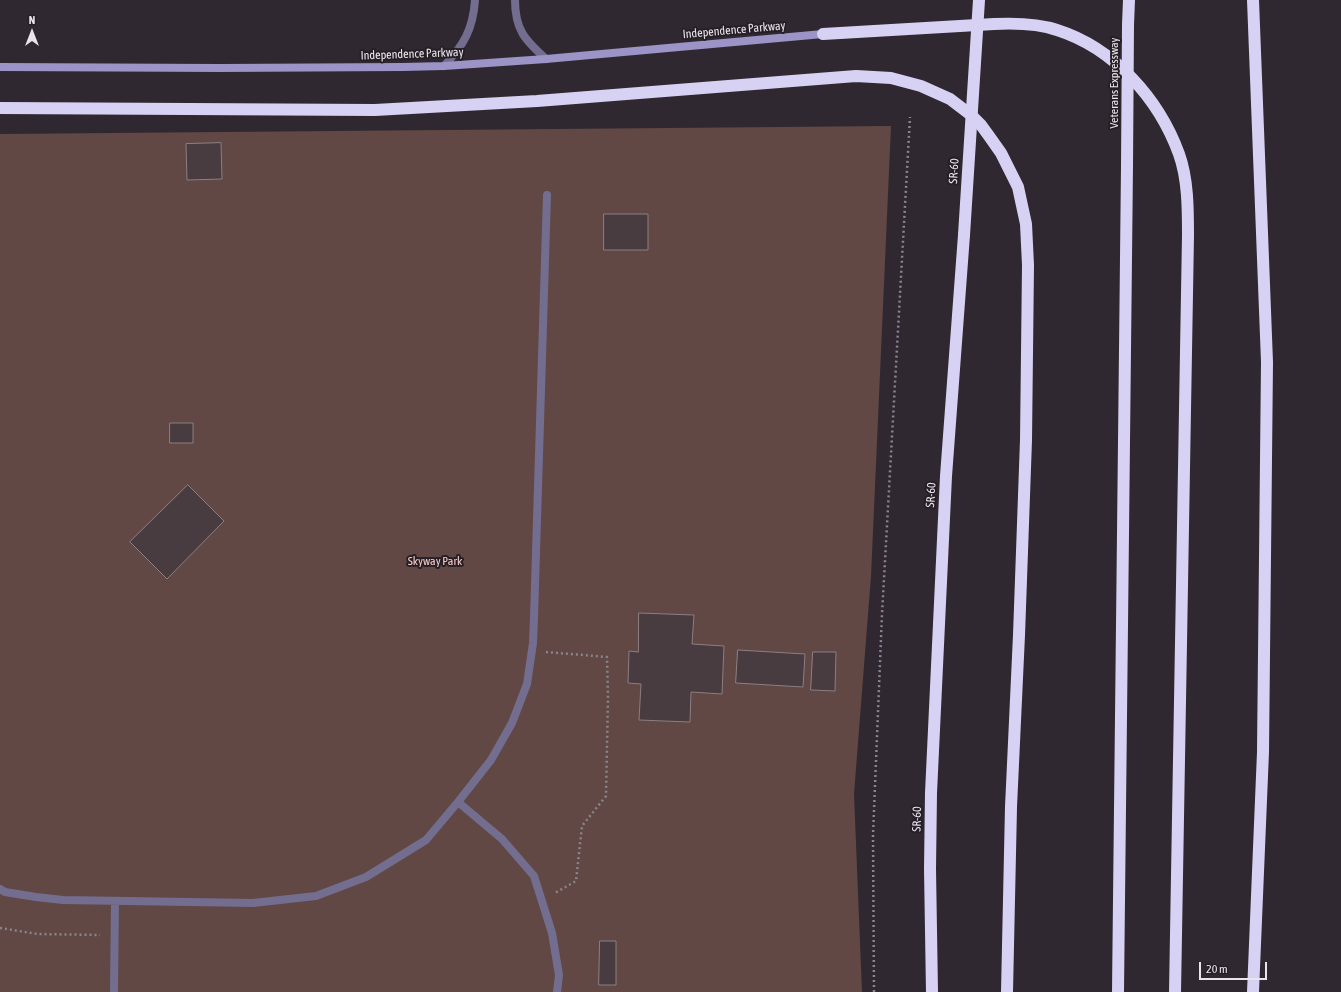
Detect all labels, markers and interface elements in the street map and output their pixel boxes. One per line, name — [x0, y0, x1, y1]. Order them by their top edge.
north arrow — [12, 12, 52, 52]
text: N — [29, 14, 35, 26]
street label: Independence Parkway — [682, 18, 786, 42]
street label: Veterans Expressway — [1107, 37, 1121, 129]
street label: Independence Parkway — [360, 45, 464, 63]
street label: SR-60 — [946, 158, 962, 184]
street label: SR-60 — [923, 482, 939, 508]
park label: Skyway Park — [408, 554, 462, 568]
street label: SR-60 — [910, 806, 924, 832]
scale bar — [1201, 954, 1269, 980]
text: 20 m — [1206, 962, 1228, 976]

